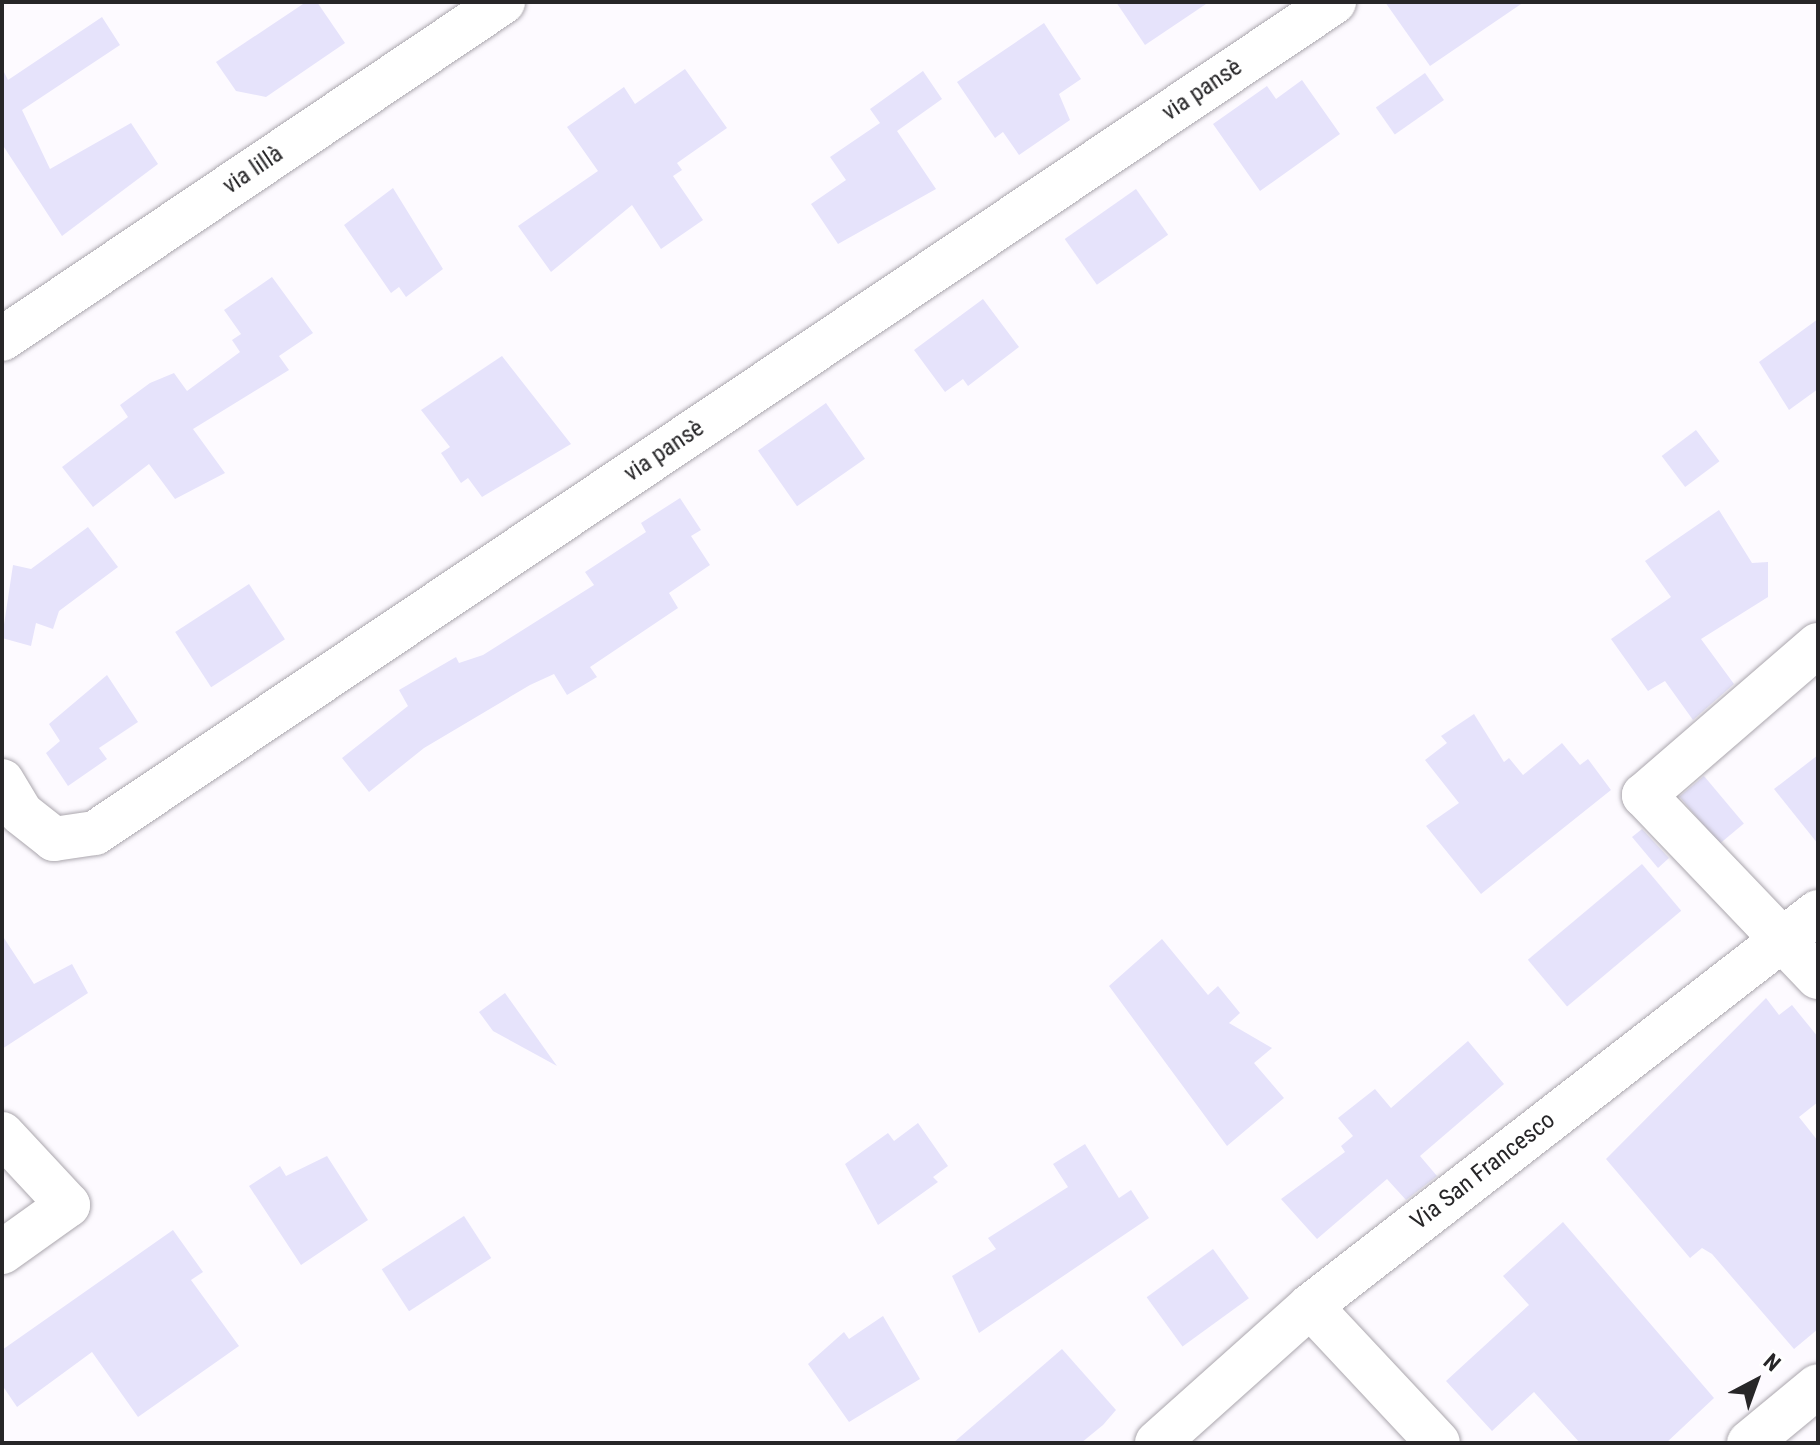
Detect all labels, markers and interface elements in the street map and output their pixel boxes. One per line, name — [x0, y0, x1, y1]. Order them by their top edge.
street label: via pansè — [1157, 53, 1247, 127]
street label: via lillà — [217, 140, 289, 200]
street label: via pansè — [619, 414, 709, 488]
street label: Via San Francesco — [1405, 1106, 1561, 1236]
north arrow — [1716, 1341, 1796, 1421]
text: N — [1759, 1349, 1785, 1376]

